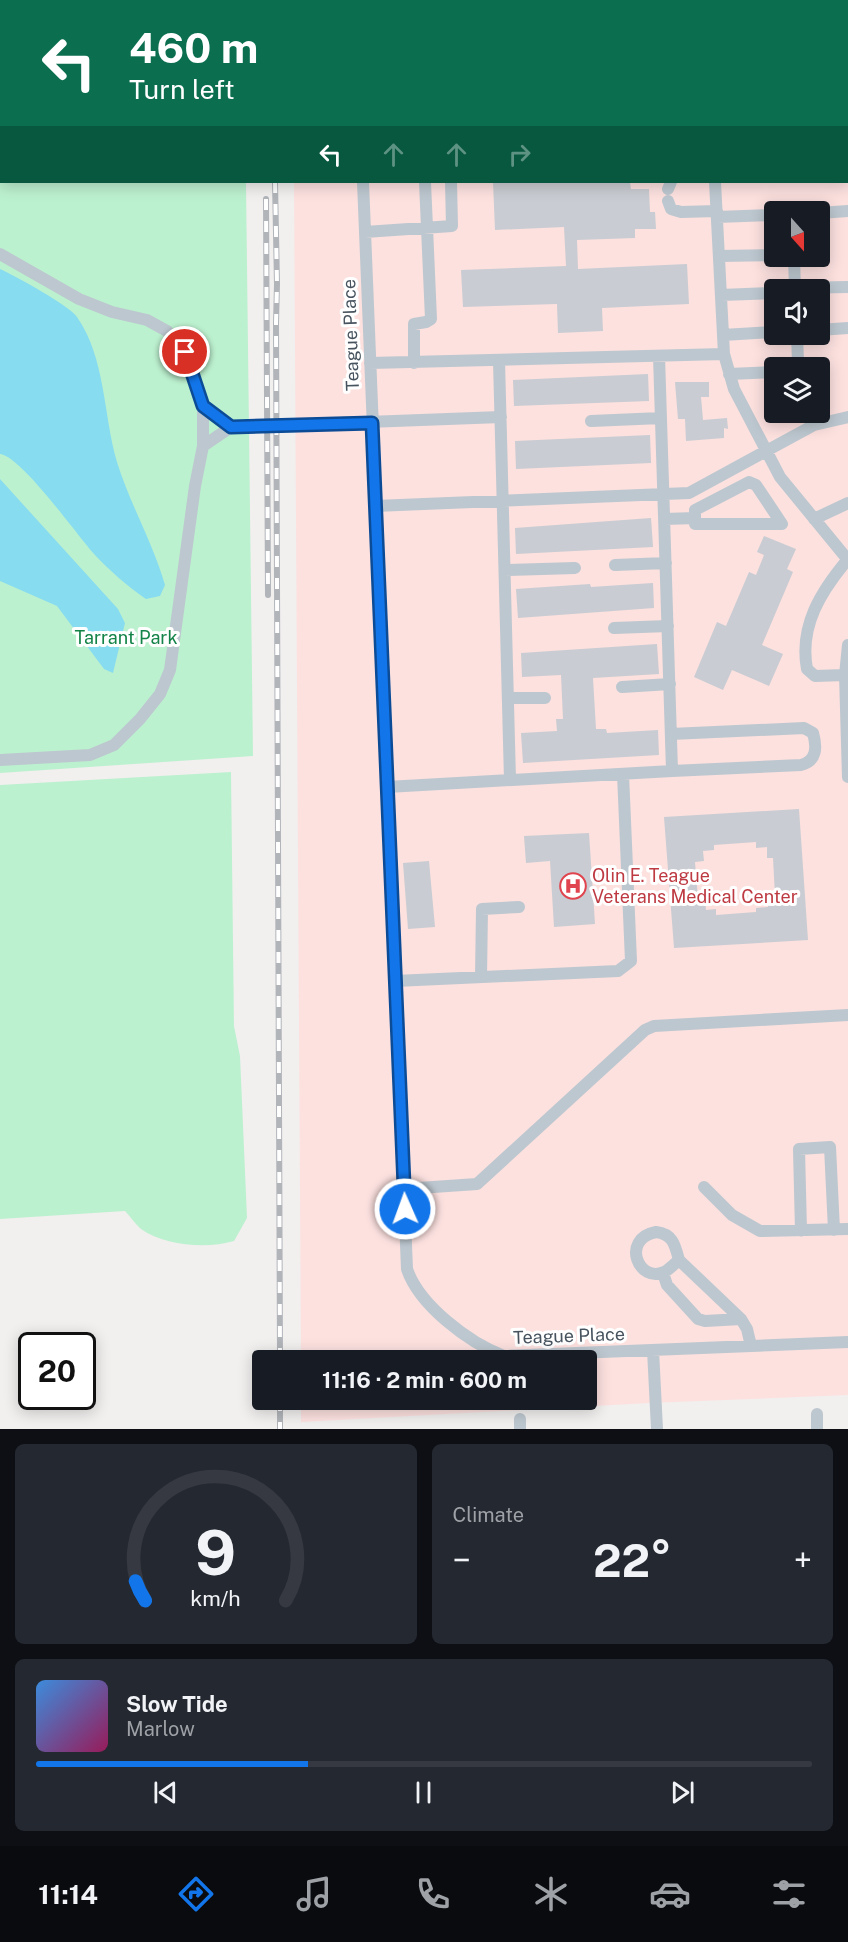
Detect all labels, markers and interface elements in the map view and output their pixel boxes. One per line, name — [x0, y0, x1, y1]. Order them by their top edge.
text: 460 m — [129, 23, 258, 72]
icon: left — [30, 24, 108, 102]
text: Turn left — [129, 73, 235, 105]
icon: left — [314, 138, 347, 171]
icon: ahead — [377, 138, 410, 171]
icon: ahead — [440, 138, 473, 171]
icon: right — [503, 138, 536, 171]
north arrow — [764, 201, 830, 267]
map controls — [764, 201, 830, 423]
street label: Teague Place — [338, 279, 363, 391]
button: sound — [764, 279, 830, 345]
pin — [159, 326, 210, 377]
icon: arrive — [168, 335, 201, 368]
button: layers — [764, 357, 830, 423]
park label: Tarrant Park — [74, 627, 178, 648]
place label: Olin E. Teague Veterans Medical Center — [592, 865, 798, 907]
hospital icon: Olin E. Teague Veterans Medical Center — [558, 871, 588, 901]
position arrow — [373, 1177, 437, 1241]
street label: Teague Place — [513, 1323, 625, 1348]
speed limit sign: 20 — [18, 1332, 96, 1410]
text: 11:16 · 2 min · 600 m — [322, 1367, 527, 1393]
text: Climate — [453, 1503, 524, 1527]
text: 9 — [195, 1516, 236, 1589]
text: 22° — [593, 1534, 671, 1587]
text: − — [453, 1541, 471, 1579]
text: + — [794, 1541, 812, 1579]
text: km/h — [191, 1586, 241, 1611]
text: Slow Tide — [126, 1691, 228, 1717]
text: Marlow — [126, 1717, 195, 1741]
icon: previous — [149, 1776, 182, 1809]
icon: pause — [407, 1776, 440, 1809]
icon: next — [666, 1776, 699, 1809]
icon: directions — [175, 1873, 217, 1915]
icon: music — [293, 1873, 335, 1915]
icon: phone — [412, 1873, 454, 1915]
icon: climate — [530, 1873, 572, 1915]
icon: car — [649, 1873, 691, 1915]
icon: filters — [768, 1873, 810, 1915]
text: 11:14 — [38, 1878, 98, 1910]

